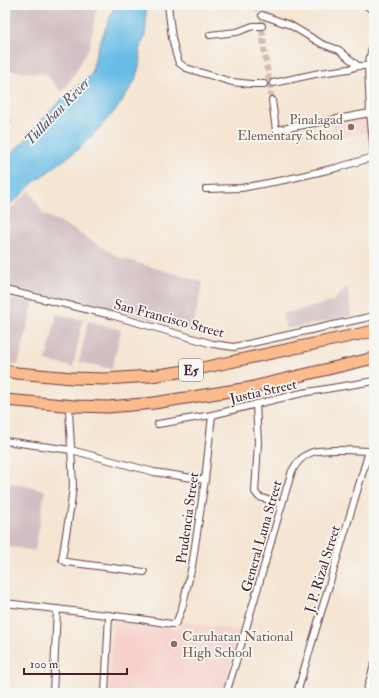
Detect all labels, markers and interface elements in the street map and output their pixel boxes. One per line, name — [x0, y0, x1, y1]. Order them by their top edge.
water label: Tullahan River — [20, 73, 95, 149]
place label: Pinalagad Elementary School — [237, 111, 343, 145]
marker: Pinalagad Elementary School — [346, 122, 356, 132]
street label: San Francisco Street — [112, 296, 226, 341]
road number: E5 — [179, 359, 203, 381]
street label: Justia Street — [227, 375, 299, 408]
street label: Prudencia Street — [173, 471, 202, 565]
street label: General Luna Street — [237, 478, 286, 594]
street label: J. P. Rizal Street — [301, 523, 344, 616]
place label: Caruhatan National High School — [182, 628, 294, 661]
marker: Caruhatan National High School — [169, 639, 179, 649]
scale bar — [24, 650, 127, 676]
text: 100 m — [30, 657, 59, 672]

